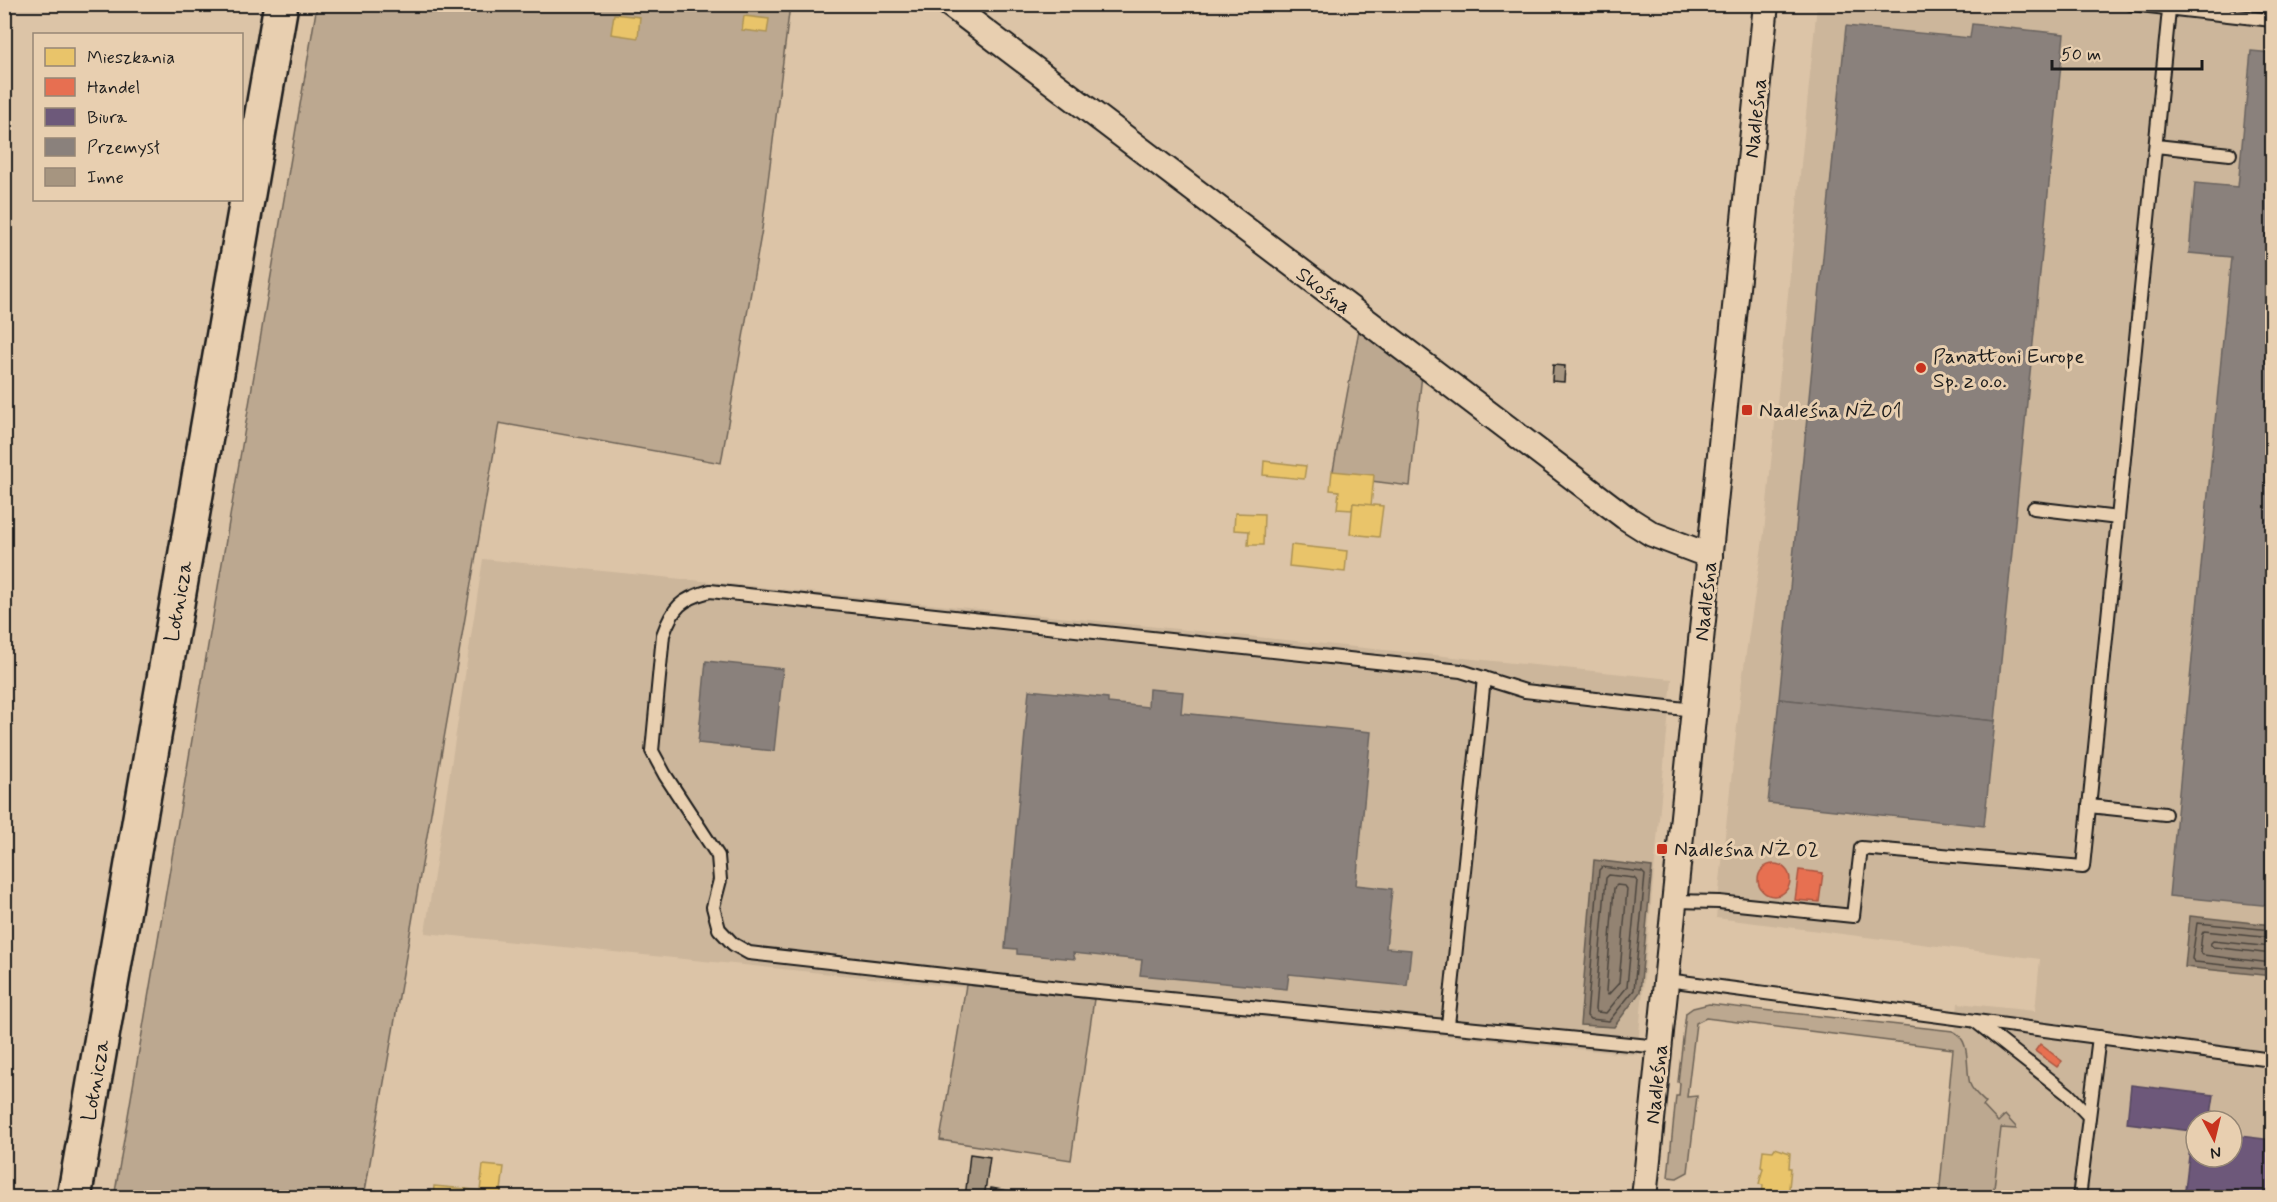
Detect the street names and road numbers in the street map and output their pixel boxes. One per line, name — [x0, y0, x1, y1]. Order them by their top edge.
street label: Nadleśna — [1738, 77, 1774, 159]
street label: Skośna — [1290, 261, 1357, 321]
street label: Lotnicza — [158, 558, 200, 644]
street label: Nadleśna — [1688, 560, 1724, 642]
street label: Lotnicza — [75, 1037, 117, 1123]
street label: Nadleśna — [1639, 1043, 1675, 1125]

